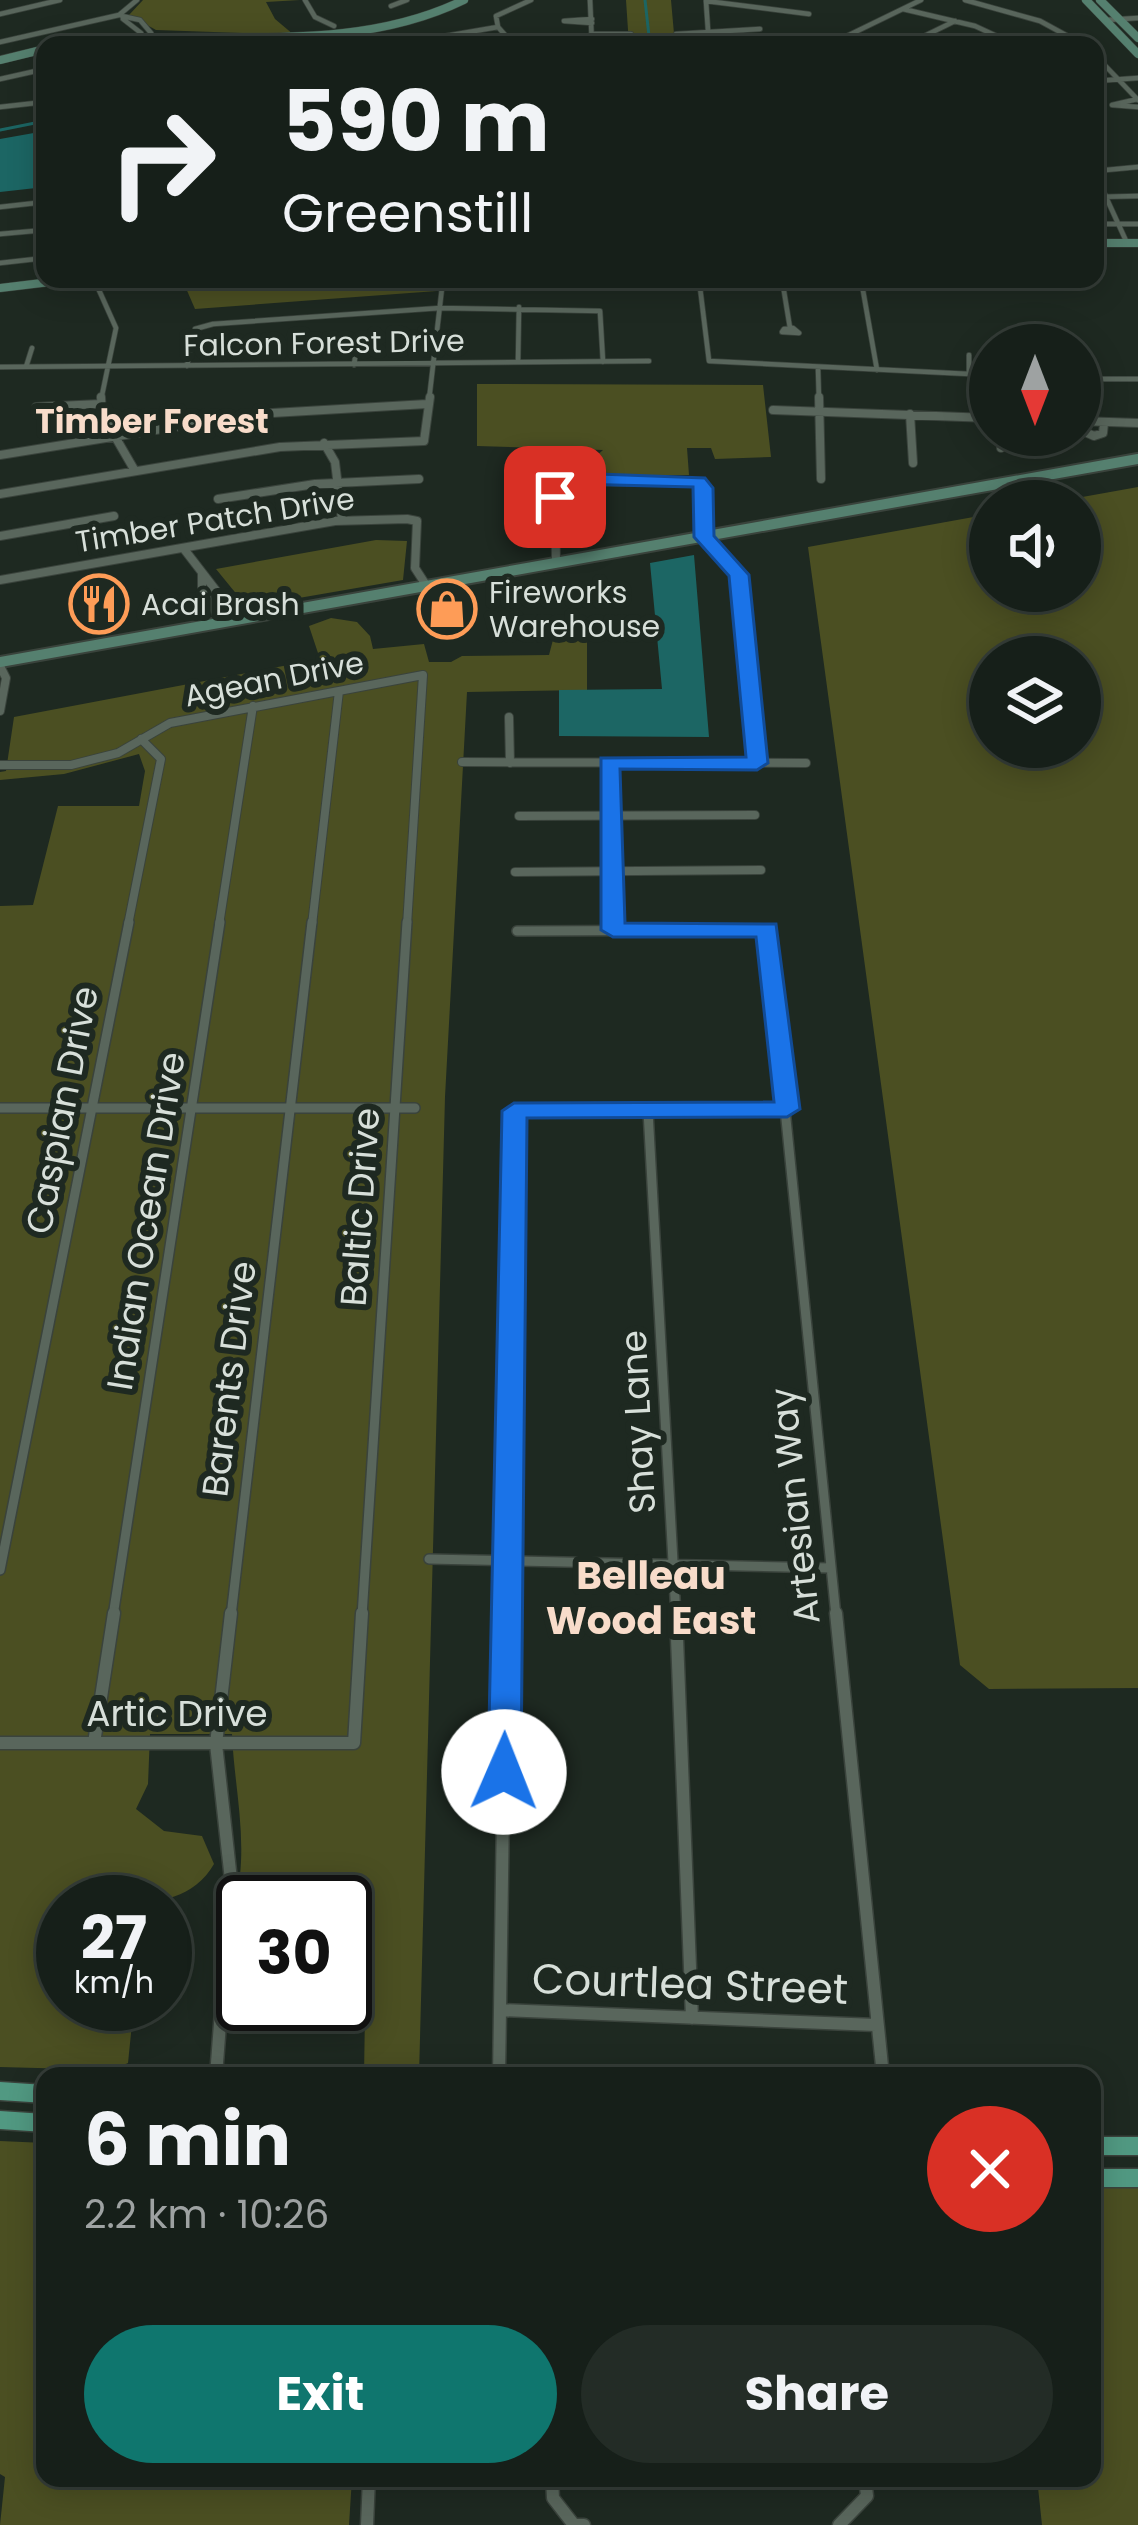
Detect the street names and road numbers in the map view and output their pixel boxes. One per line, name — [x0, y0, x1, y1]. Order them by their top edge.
street label: Falcon Forest Drive — [183, 319, 465, 367]
street label: Timber Patch Drive — [72, 477, 358, 563]
street label: Agean Drive — [181, 641, 367, 717]
street label: Caspian Drive — [13, 982, 111, 1238]
street label: Indian Ocean Drive — [94, 1048, 198, 1394]
street label: Baltic Drive — [328, 1106, 392, 1308]
street label: Barents Drive — [189, 1258, 269, 1500]
street label: Shay Lane — [608, 1329, 668, 1515]
street label: Artesian Way — [757, 1385, 833, 1627]
street label: Artic Drive — [86, 1688, 268, 1739]
street label: Courtlea Street — [531, 1949, 849, 2019]

